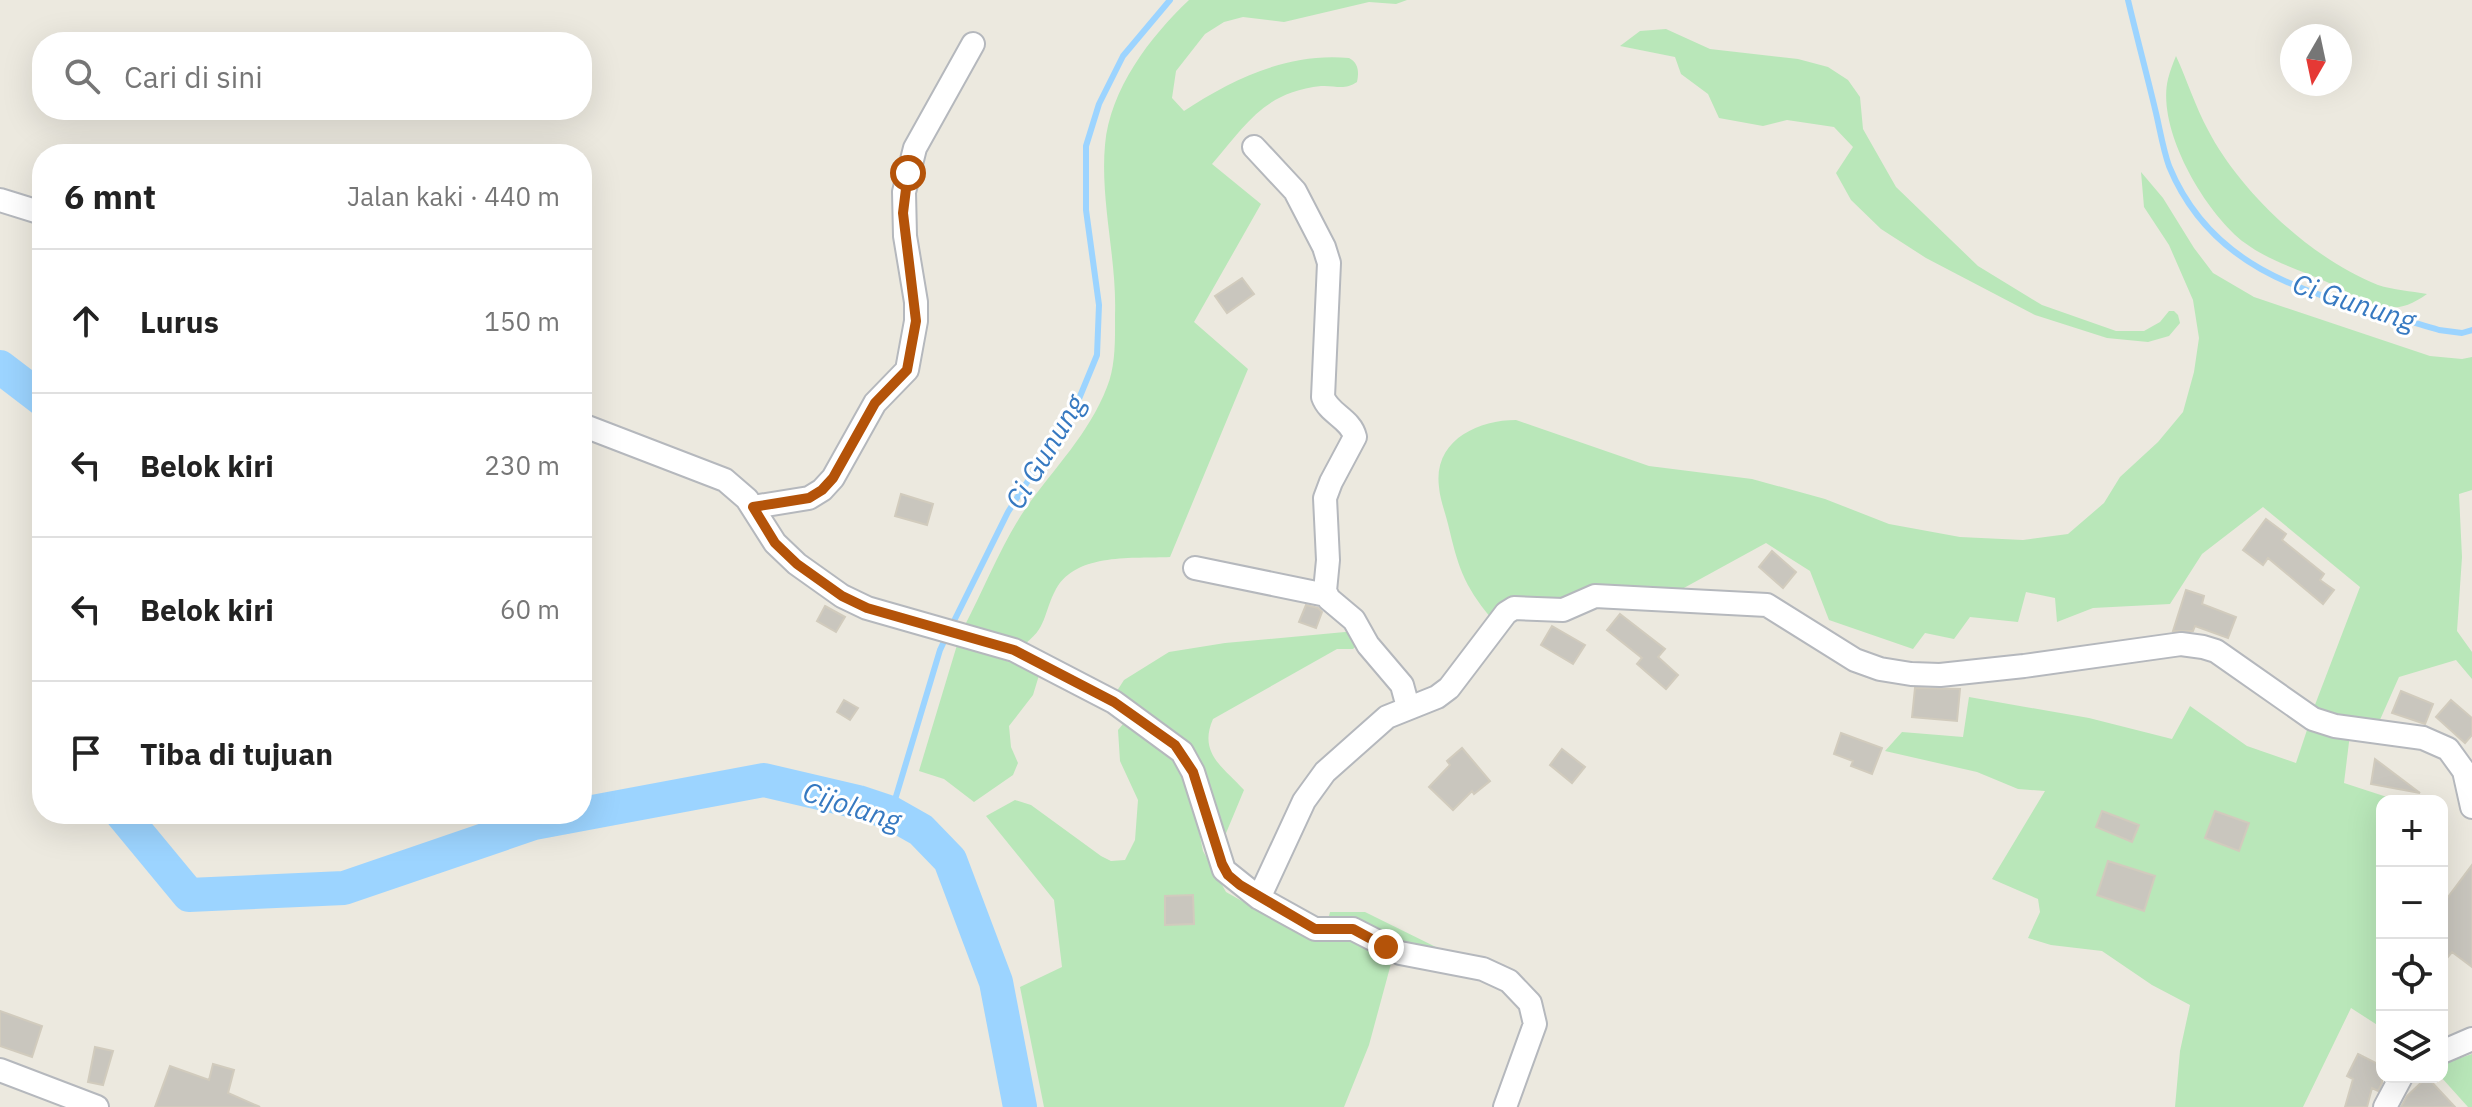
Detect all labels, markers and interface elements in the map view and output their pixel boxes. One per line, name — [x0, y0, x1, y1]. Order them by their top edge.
north arrow — [2280, 24, 2352, 96]
search box — [32, 32, 592, 120]
icon: search — [60, 54, 104, 98]
text: Cari di sini — [124, 57, 263, 96]
route start — [890, 155, 926, 191]
text: 6 mnt — [64, 174, 156, 218]
text: Jalan kaki · 440 m — [347, 179, 560, 213]
water label: Ci Gunung — [2288, 264, 2422, 339]
icon: ahead — [64, 299, 108, 343]
text: Lurus — [140, 302, 219, 341]
text: 150 m — [484, 304, 560, 338]
water label: Ci Gunung — [996, 386, 1094, 516]
icon: left — [64, 443, 108, 487]
text: Belok kiri — [140, 446, 274, 485]
text: 230 m — [484, 448, 560, 482]
icon: left — [64, 587, 108, 631]
text: Belok kiri — [140, 590, 274, 629]
text: 60 m — [500, 592, 560, 626]
icon: arrive — [64, 731, 108, 775]
text: Tiba di tujuan — [140, 734, 333, 773]
water label: Cijolang — [799, 772, 907, 839]
map controls — [2376, 795, 2448, 1083]
button: + — [2376, 795, 2448, 867]
button: − — [2376, 867, 2448, 939]
route end — [1368, 929, 1404, 965]
button: locate — [2376, 939, 2448, 1011]
button: layers — [2376, 1011, 2448, 1083]

